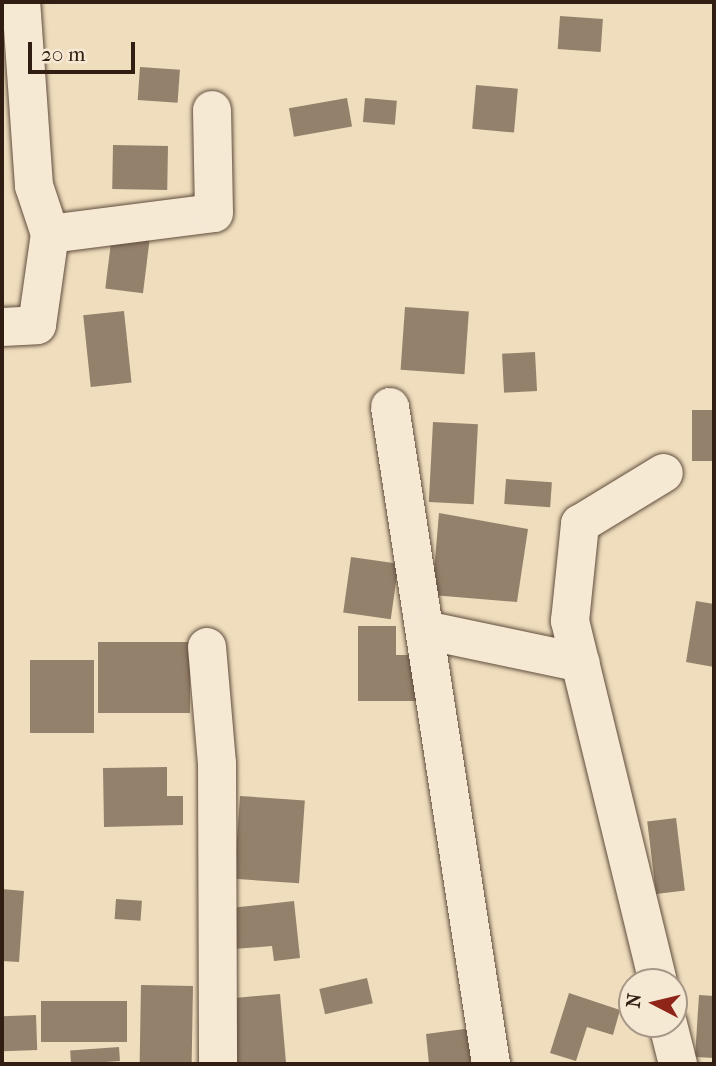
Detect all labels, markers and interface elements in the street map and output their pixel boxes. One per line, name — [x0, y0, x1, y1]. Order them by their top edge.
scale bar — [32, 28, 138, 72]
text: 20 m — [41, 42, 85, 66]
north arrow — [618, 968, 688, 1038]
text: N — [622, 992, 646, 1009]

